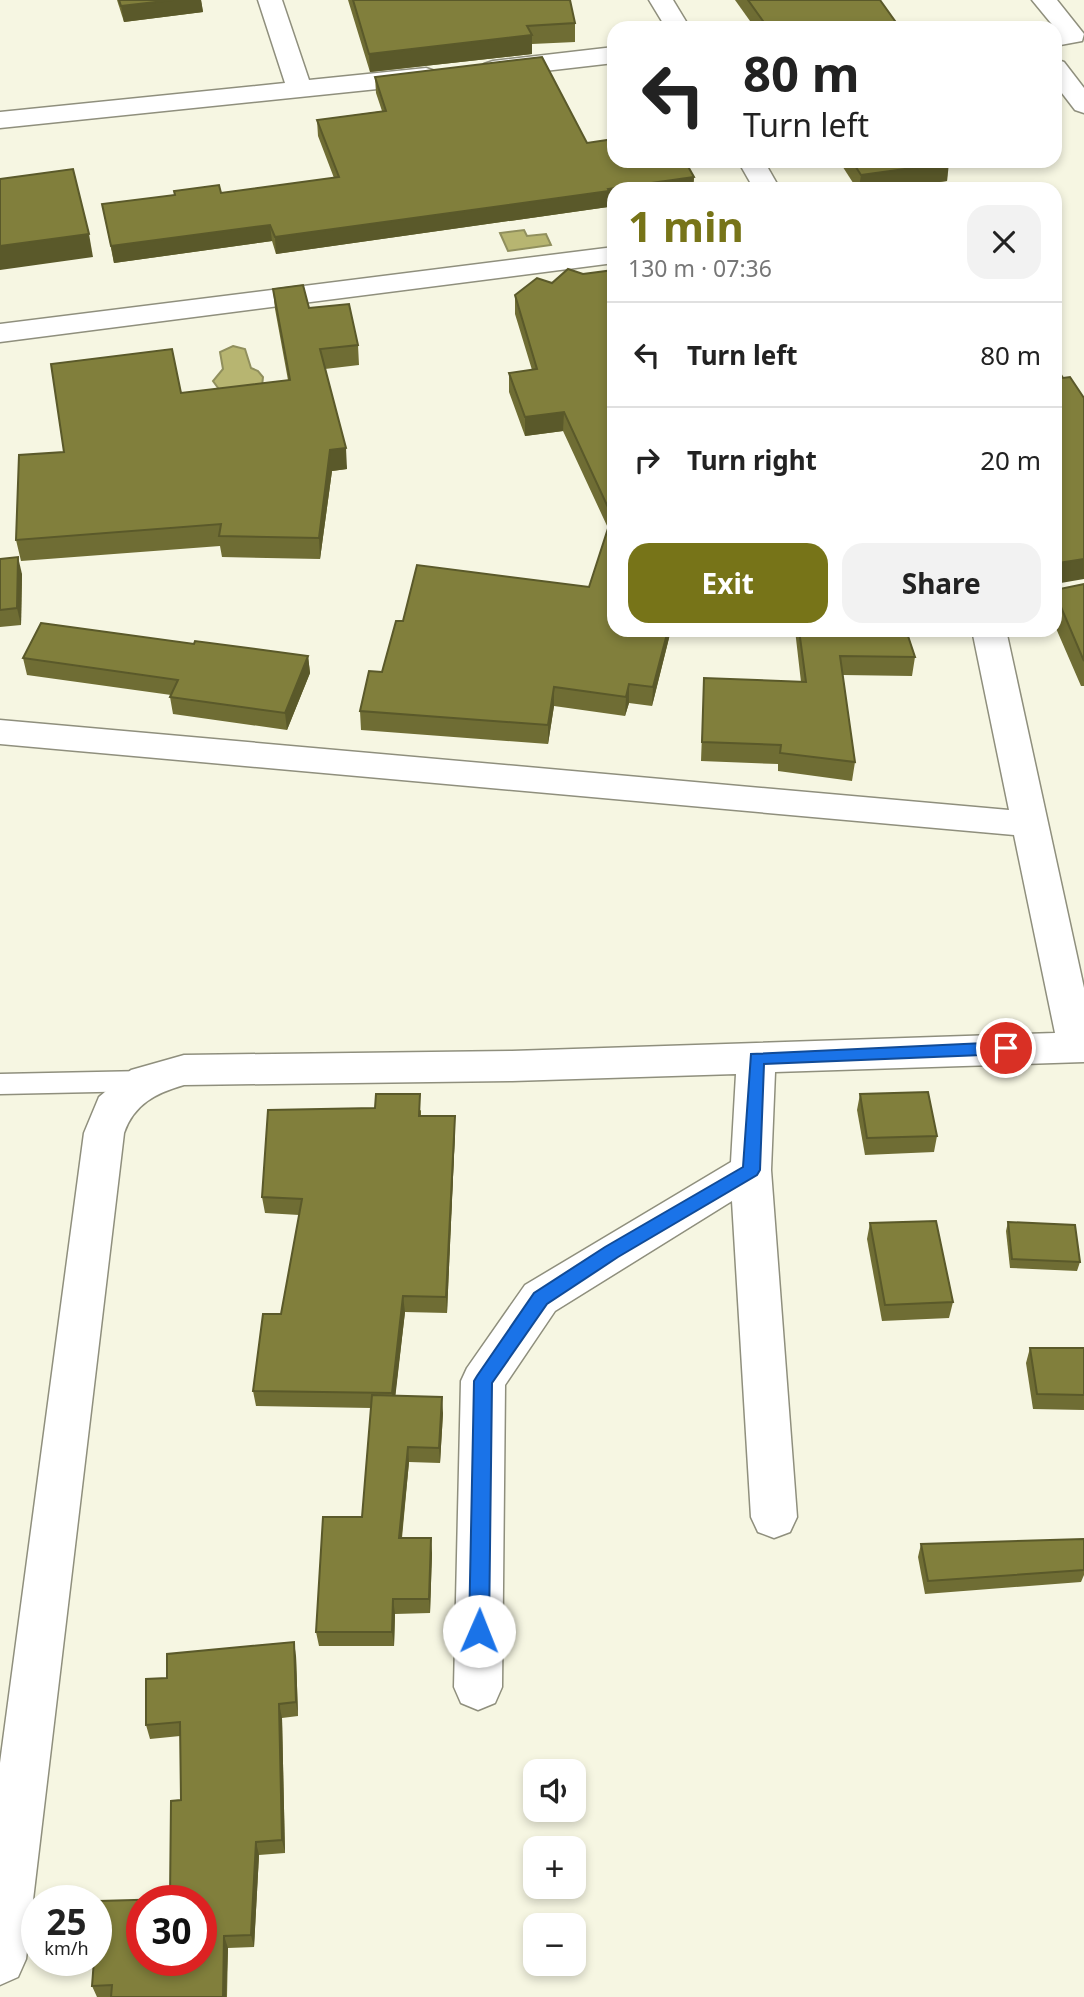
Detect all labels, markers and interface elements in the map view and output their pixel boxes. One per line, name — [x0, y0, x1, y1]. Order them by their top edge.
text: 80 m — [743, 40, 860, 106]
icon: left — [628, 49, 719, 140]
text: Turn left — [743, 103, 869, 146]
text: 1 min — [628, 197, 744, 254]
button: close — [967, 205, 1041, 279]
text: 130 m · 07:36 — [628, 252, 772, 284]
icon: left — [628, 336, 666, 374]
text: Turn left — [687, 337, 798, 373]
text: 80 m — [980, 337, 1041, 373]
icon: right — [628, 441, 666, 479]
text: Turn right — [687, 442, 817, 478]
text: 20 m — [980, 442, 1041, 478]
button: Exit — [628, 543, 828, 623]
button: Share — [842, 543, 1041, 623]
pin — [976, 1018, 1036, 1078]
icon: arrive — [987, 1029, 1025, 1067]
position arrow — [442, 1594, 516, 1668]
map controls — [523, 1759, 586, 1976]
button: sound — [523, 1759, 586, 1822]
button: + — [523, 1836, 586, 1899]
speed limit sign: 30 — [126, 1885, 217, 1976]
text: 25 — [46, 1898, 87, 1945]
button: − — [523, 1913, 586, 1976]
text: km/h — [44, 1936, 89, 1960]

